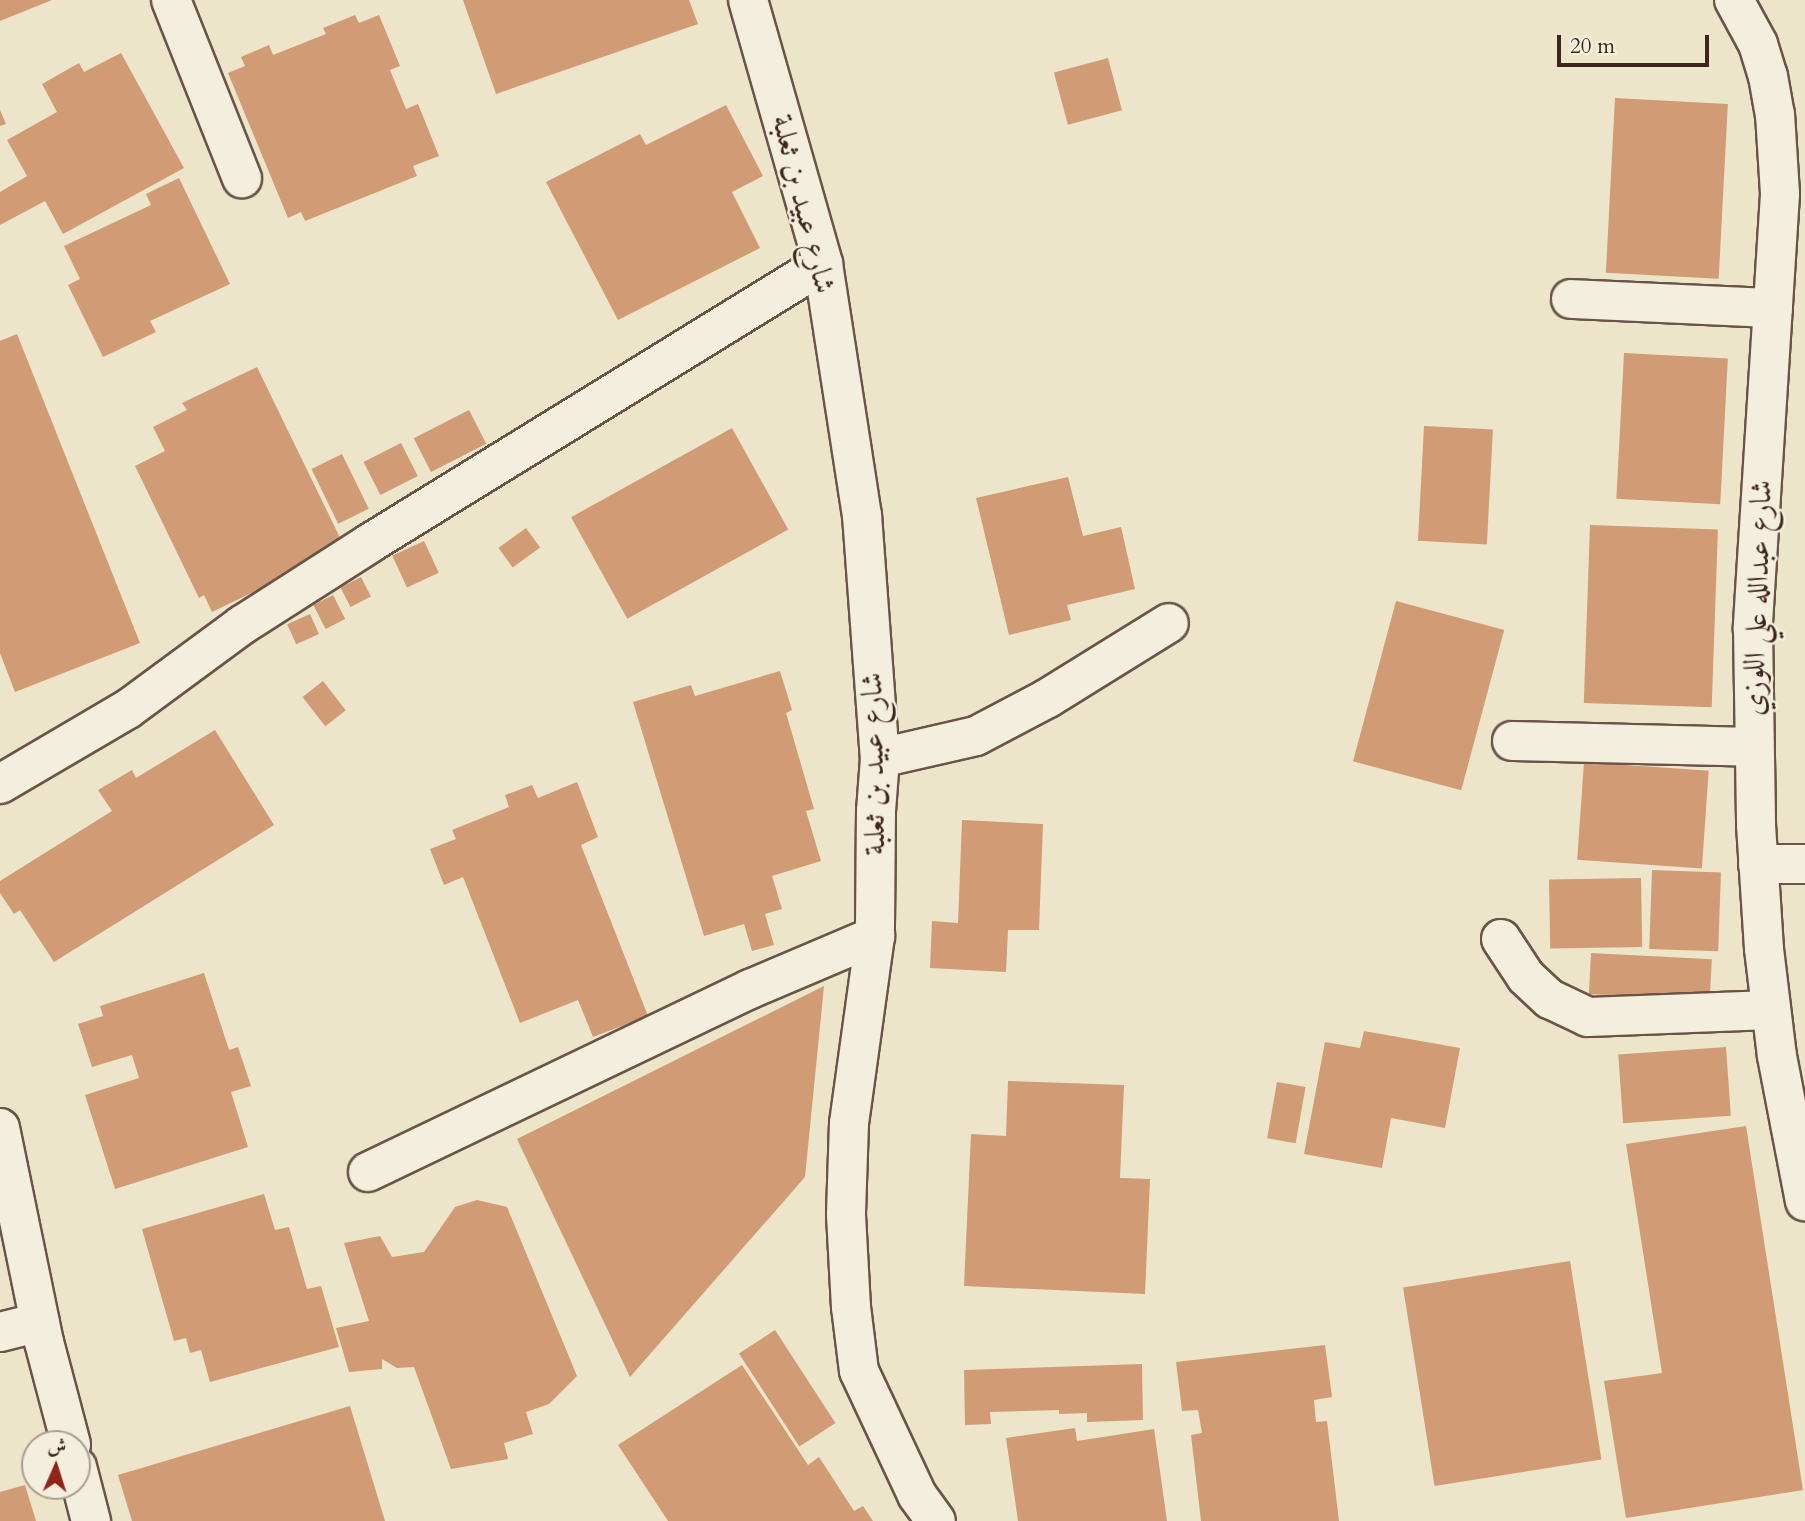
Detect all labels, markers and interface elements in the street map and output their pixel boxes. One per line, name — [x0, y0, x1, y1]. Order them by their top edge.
scale bar — [1560, 21, 1712, 65]
text: 20 m — [1570, 32, 1615, 61]
street label: شارع عبيد بن ثعلبة — [763, 111, 843, 297]
street label: شارع عبدالله علي اللوزي — [1736, 479, 1780, 717]
street label: شارع عبيد بن ثعلبة — [854, 672, 894, 856]
north arrow — [21, 1430, 91, 1500]
text: ش — [47, 1433, 67, 1460]

